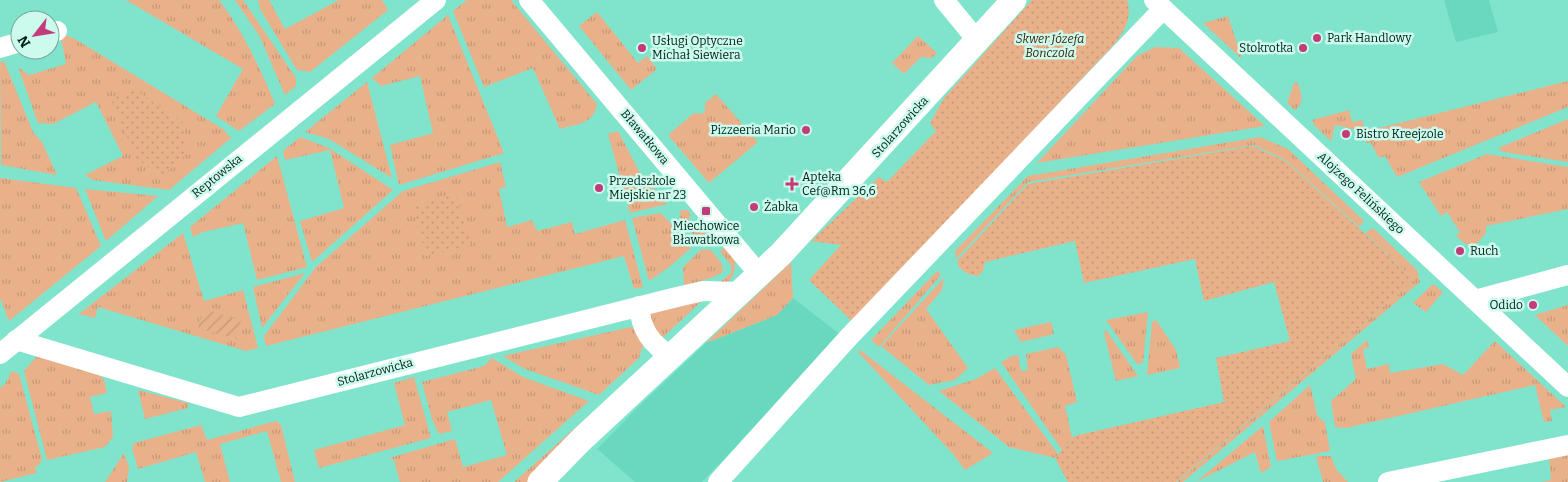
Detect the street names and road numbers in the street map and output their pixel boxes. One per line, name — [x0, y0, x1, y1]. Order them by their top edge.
street label: Stolarzowicka — [869, 93, 932, 161]
street label: Bławatkowa — [618, 107, 672, 168]
street label: Alojzego Felińskiego — [1315, 149, 1407, 237]
street label: Reptowska — [189, 151, 245, 200]
street label: Stolarzowicka — [336, 355, 415, 389]

